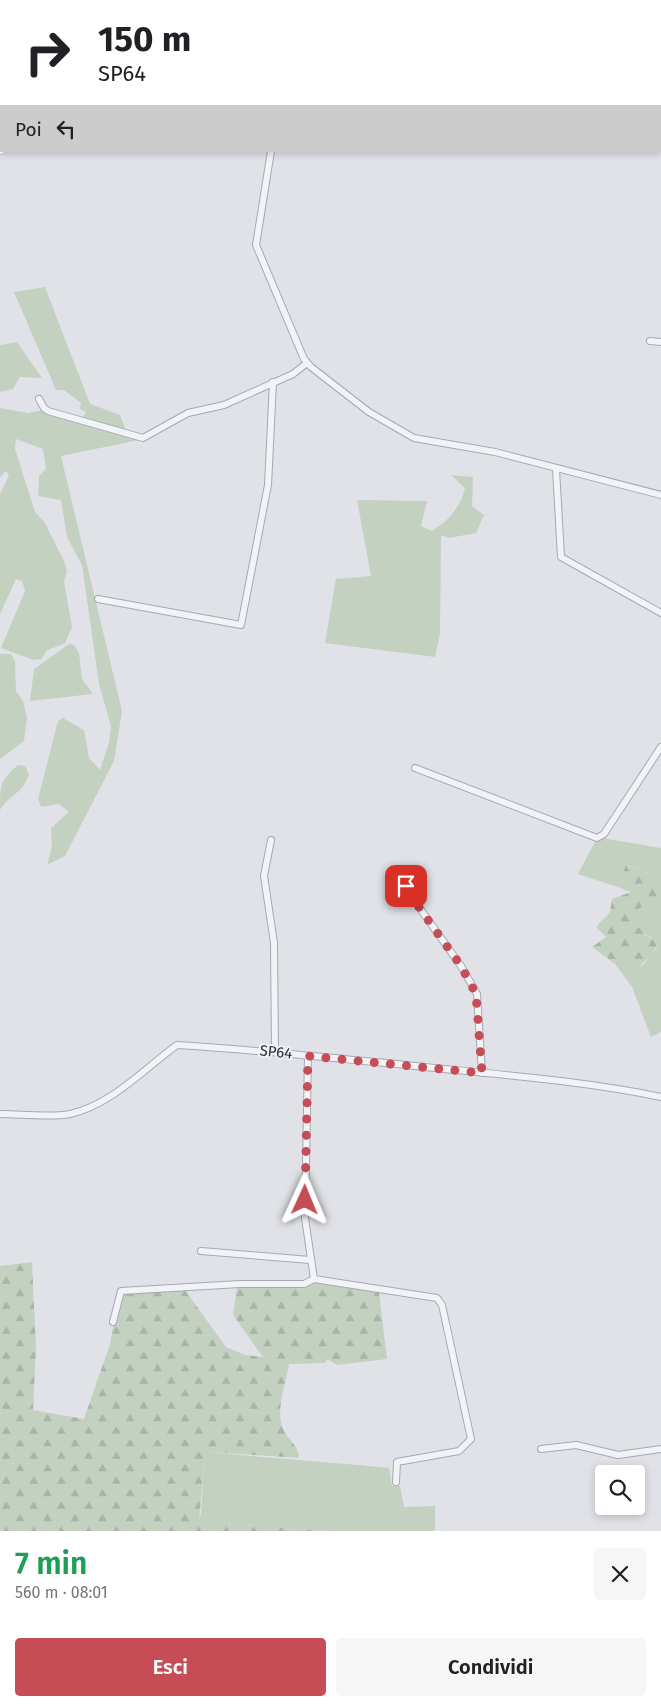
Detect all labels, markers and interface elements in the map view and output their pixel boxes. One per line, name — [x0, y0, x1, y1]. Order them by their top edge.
text: 150 m — [98, 18, 191, 60]
icon: right — [15, 20, 80, 85]
text: SP64 — [98, 60, 146, 87]
icon: left — [52, 115, 80, 143]
text: Poi — [15, 118, 42, 141]
pin — [385, 865, 427, 907]
icon: arrive — [392, 872, 420, 900]
street label: SP64 — [259, 1041, 293, 1063]
position arrow — [278, 1173, 330, 1225]
map controls — [595, 1465, 645, 1515]
button: search — [595, 1465, 645, 1515]
text: 7 min — [15, 1546, 87, 1582]
button: close — [594, 1548, 646, 1600]
text: 560 m · 08:01 — [15, 1583, 108, 1602]
button: Esci — [15, 1638, 326, 1696]
button: Condividi — [336, 1638, 646, 1696]

